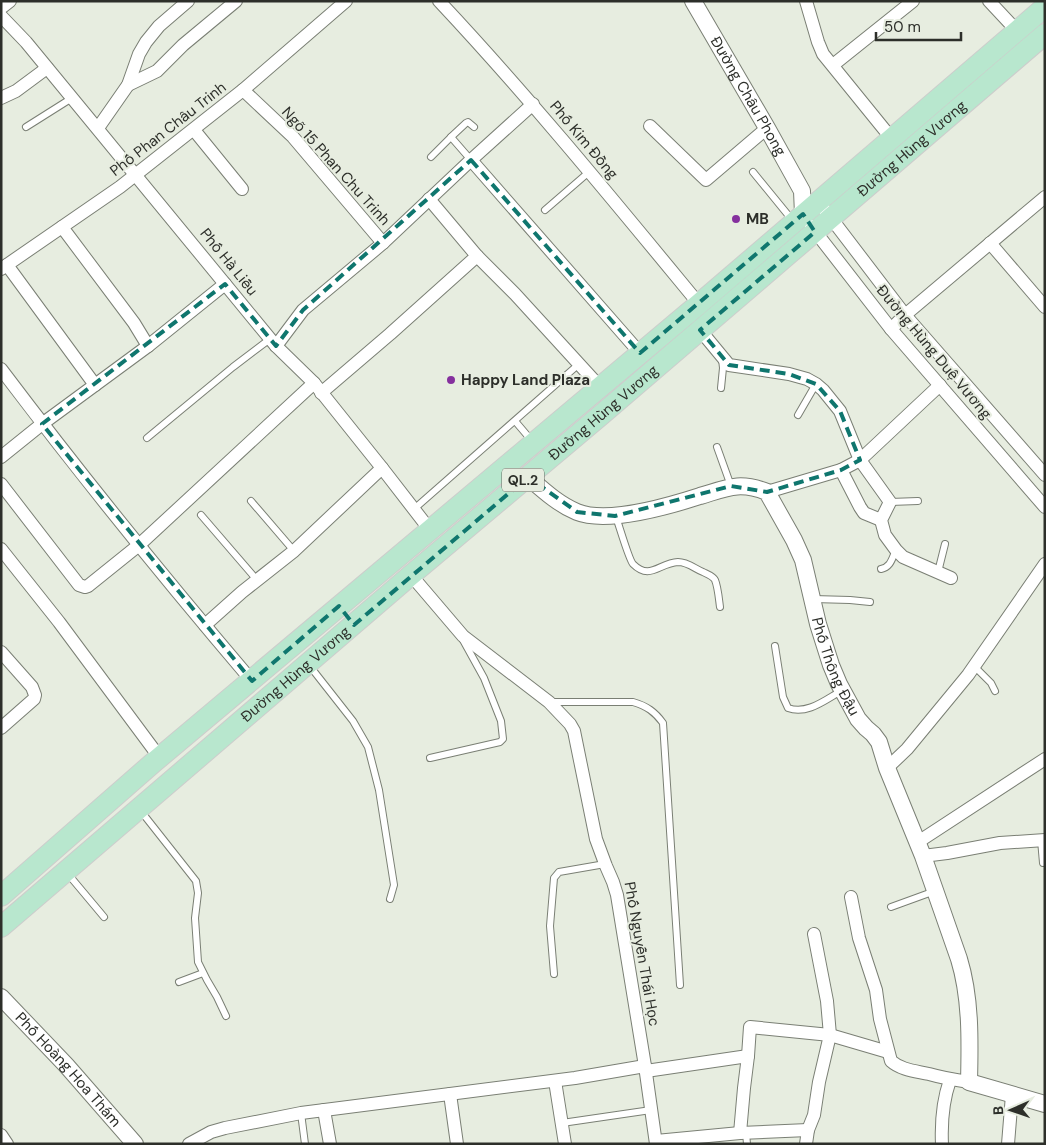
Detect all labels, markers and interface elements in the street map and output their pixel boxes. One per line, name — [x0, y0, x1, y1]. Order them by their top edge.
scale bar — [876, 10, 961, 42]
text: 50 m — [884, 17, 921, 37]
street label: Đường Châu Phong — [706, 33, 791, 160]
street label: Phố Phan Châu Trinh — [106, 77, 230, 181]
street label: Đường Hùng Vương — [853, 96, 971, 201]
street label: Phố Kim Đồng — [545, 97, 623, 183]
street label: Ngõ 15 Phan Chu Trinh — [277, 102, 395, 230]
place label: MB — [746, 209, 769, 229]
marker: MB — [730, 213, 742, 225]
street label: Phố Hà Liễu — [196, 224, 262, 300]
street label: Đường Hùng Duệ Vương — [872, 281, 996, 423]
street label: Đường Hùng Vương — [544, 360, 662, 465]
place label: Happy Land Plaza — [461, 370, 590, 390]
marker: Happy Land Plaza — [445, 374, 457, 386]
road number: QL.2 — [502, 468, 544, 492]
street label: Phố Thông Đậu — [807, 615, 864, 719]
street label: Đường Hùng Vương — [236, 622, 354, 727]
street label: Phố Nguyễn Thái Học — [619, 880, 665, 1028]
street label: Phố Hoàng Hoa Thám — [11, 1008, 126, 1131]
north arrow — [986, 1085, 1036, 1135]
text: B — [989, 1106, 1007, 1115]

